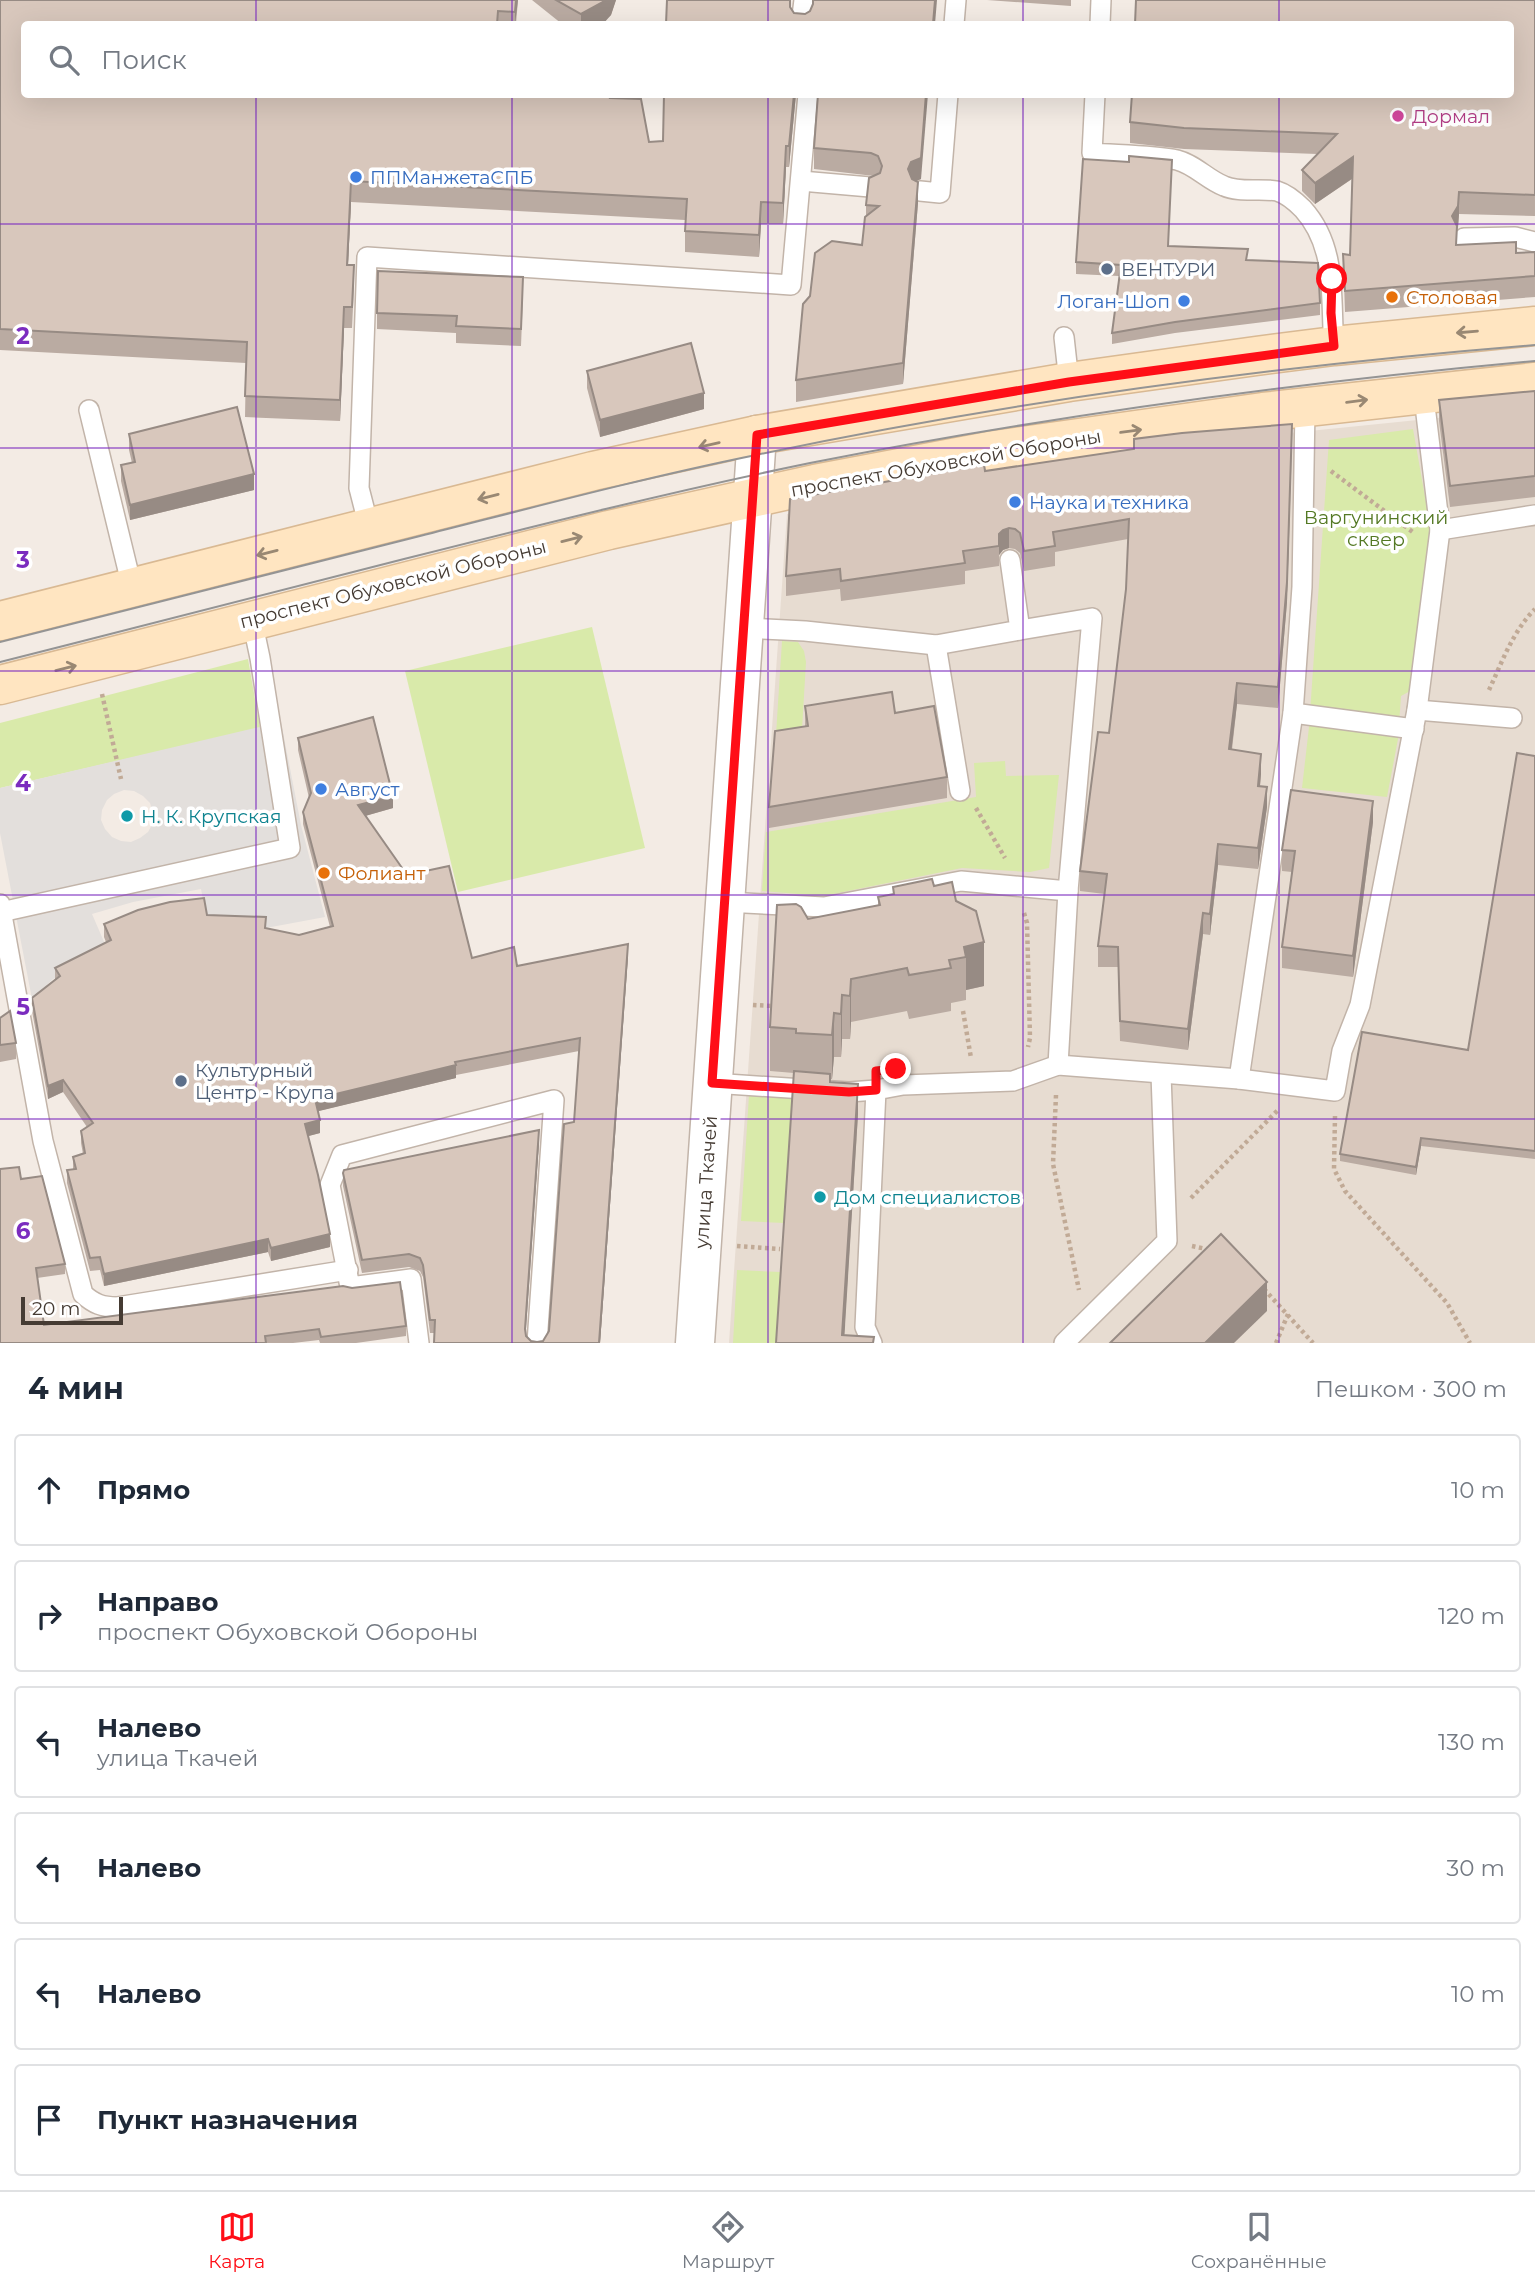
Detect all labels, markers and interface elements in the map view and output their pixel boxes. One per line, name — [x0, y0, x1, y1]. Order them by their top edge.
search box — [21, 21, 1514, 98]
icon: search — [45, 41, 83, 79]
text: Поиск — [101, 44, 187, 76]
place label: Дормал — [1412, 105, 1490, 128]
marker: Дормал — [1390, 108, 1406, 124]
place label: ППМанжетаСПБ — [370, 166, 533, 189]
marker: ППМанжетаСПБ — [348, 169, 364, 185]
place label: ВЕНТУРИ — [1121, 258, 1216, 281]
marker: ВЕНТУРИ — [1099, 261, 1115, 277]
route start — [1316, 263, 1347, 294]
place label: Столовая — [1406, 286, 1498, 309]
marker: Столовая — [1384, 289, 1400, 305]
place label: Логан-Шоп — [1057, 290, 1170, 313]
marker: Логан-Шоп — [1176, 293, 1192, 309]
text: 2 — [16, 322, 30, 350]
one-way arrow — [1456, 326, 1479, 339]
one-way arrow — [1345, 394, 1368, 407]
street label: проспект Обуховской Обороны — [789, 424, 1103, 502]
one-way arrow — [1119, 424, 1142, 437]
one-way arrow — [698, 439, 721, 452]
one-way arrow — [477, 491, 500, 504]
place label: Наука и техника — [1029, 491, 1189, 514]
marker: Наука и техника — [1007, 494, 1023, 510]
park label: Варгунинский сквер — [1304, 506, 1448, 551]
one-way arrow — [560, 532, 582, 545]
street label: проспект Обуховской Обороны — [237, 535, 549, 633]
text: 3 — [15, 546, 30, 574]
one-way arrow — [256, 547, 279, 560]
one-way arrow — [54, 661, 77, 674]
text: 4 — [15, 769, 31, 797]
place label: Август — [335, 778, 400, 801]
marker: Август — [313, 781, 329, 797]
place label: Н. К. Крупская — [141, 805, 281, 828]
marker: Н. К. Крупская — [119, 808, 135, 824]
place label: Фолиант — [338, 862, 425, 885]
marker: Фолиант — [316, 865, 332, 881]
text: 5 — [16, 993, 30, 1021]
route end — [880, 1053, 911, 1084]
place label: Культурный Центр - Крупа — [195, 1059, 335, 1104]
marker: Культурный Центр - Крупа — [173, 1073, 189, 1089]
street label: улица Ткачей — [690, 1115, 722, 1250]
place label: Дом специалистов — [834, 1186, 1021, 1209]
marker: Дом специалистов — [812, 1189, 828, 1205]
text: 6 — [16, 1217, 31, 1245]
scale bar — [21, 1294, 122, 1326]
text: 20 m — [32, 1297, 80, 1320]
text: 4 мин — [28, 1370, 124, 1407]
text: Пешком · 300 m — [1315, 1375, 1507, 1403]
icon: ahead — [30, 1471, 68, 1509]
text: Прямо — [97, 1474, 190, 1506]
text: 10 m — [1451, 1476, 1505, 1504]
text: Направо — [97, 1586, 218, 1618]
icon: right — [30, 1597, 68, 1635]
text: 120 m — [1438, 1602, 1505, 1630]
text: проспект Обуховской Обороны — [97, 1618, 478, 1646]
text: Налево — [97, 1712, 201, 1744]
icon: left — [30, 1723, 68, 1761]
text: 130 m — [1438, 1728, 1505, 1756]
text: улица Ткачей — [97, 1744, 258, 1772]
icon: left — [30, 1849, 68, 1887]
text: Налево — [97, 1852, 201, 1884]
text: 30 m — [1446, 1854, 1505, 1882]
icon: left — [30, 1975, 68, 2013]
text: Налево — [97, 1978, 201, 2010]
text: 10 m — [1451, 1980, 1505, 2008]
icon: arrive — [30, 2101, 68, 2139]
text: Пункт назначения — [97, 2104, 358, 2136]
tab: Карта — [208, 2208, 265, 2273]
tab: Маршрут — [682, 2208, 774, 2273]
tab: Сохранённые — [1191, 2208, 1327, 2273]

